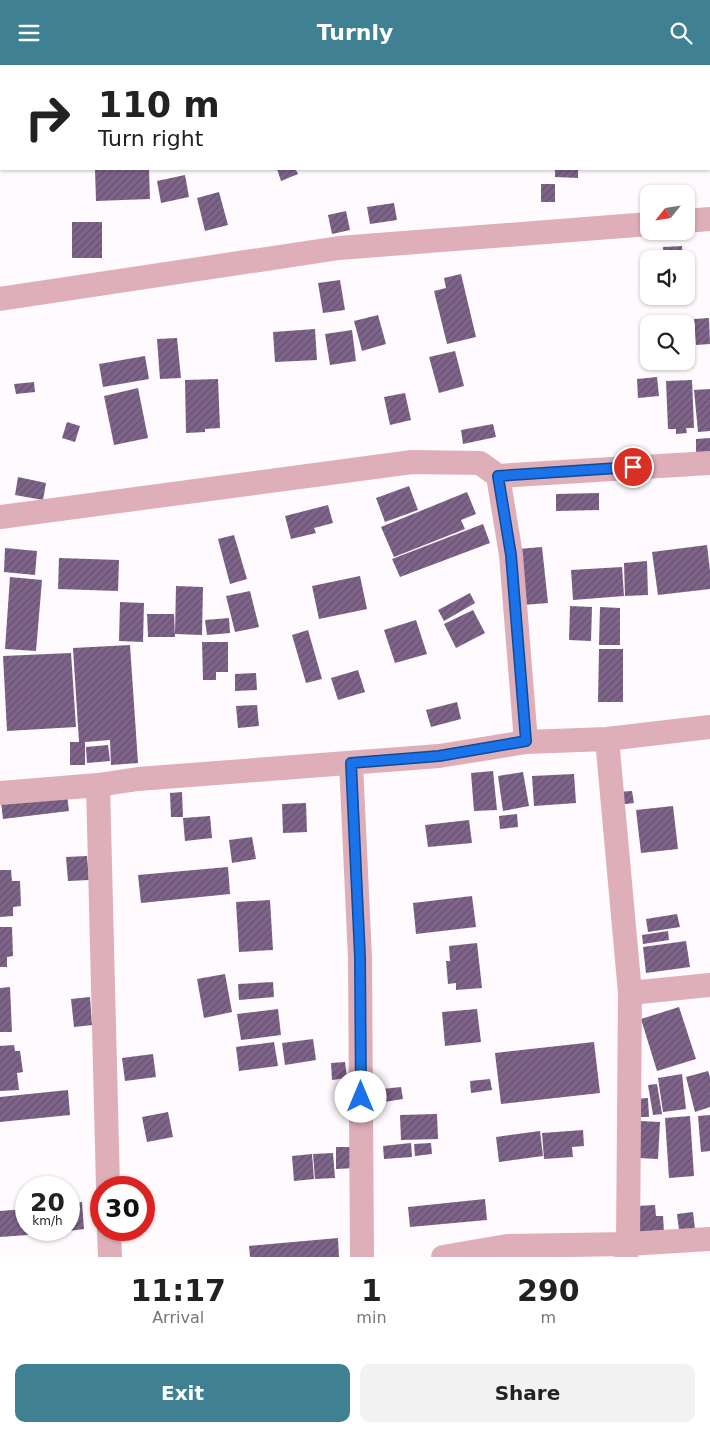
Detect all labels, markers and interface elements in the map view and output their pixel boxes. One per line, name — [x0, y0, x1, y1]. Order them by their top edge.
icon: menu — [15, 19, 43, 47]
icon: search — [667, 19, 695, 47]
text: Turnly — [317, 20, 393, 45]
icon: right — [15, 85, 80, 150]
text: 110 m — [98, 85, 220, 125]
text: Turn right — [98, 126, 203, 151]
north arrow — [640, 185, 695, 240]
map controls — [640, 185, 695, 370]
button: sound — [640, 250, 695, 305]
button: search — [640, 315, 695, 370]
pin — [612, 446, 654, 488]
icon: arrive — [619, 453, 647, 481]
position arrow — [334, 1070, 386, 1122]
speed limit sign: 30 — [90, 1176, 155, 1241]
text: 20 — [30, 1188, 65, 1217]
text: km/h — [32, 1214, 63, 1228]
text: 11:17 — [130, 1273, 226, 1308]
text: 1 — [361, 1273, 382, 1308]
text: 290 — [517, 1273, 580, 1308]
text: Arrival — [152, 1308, 204, 1327]
text: min — [356, 1308, 387, 1327]
text: m — [540, 1308, 556, 1327]
button: Exit — [15, 1364, 350, 1422]
button: Share — [360, 1364, 695, 1422]

